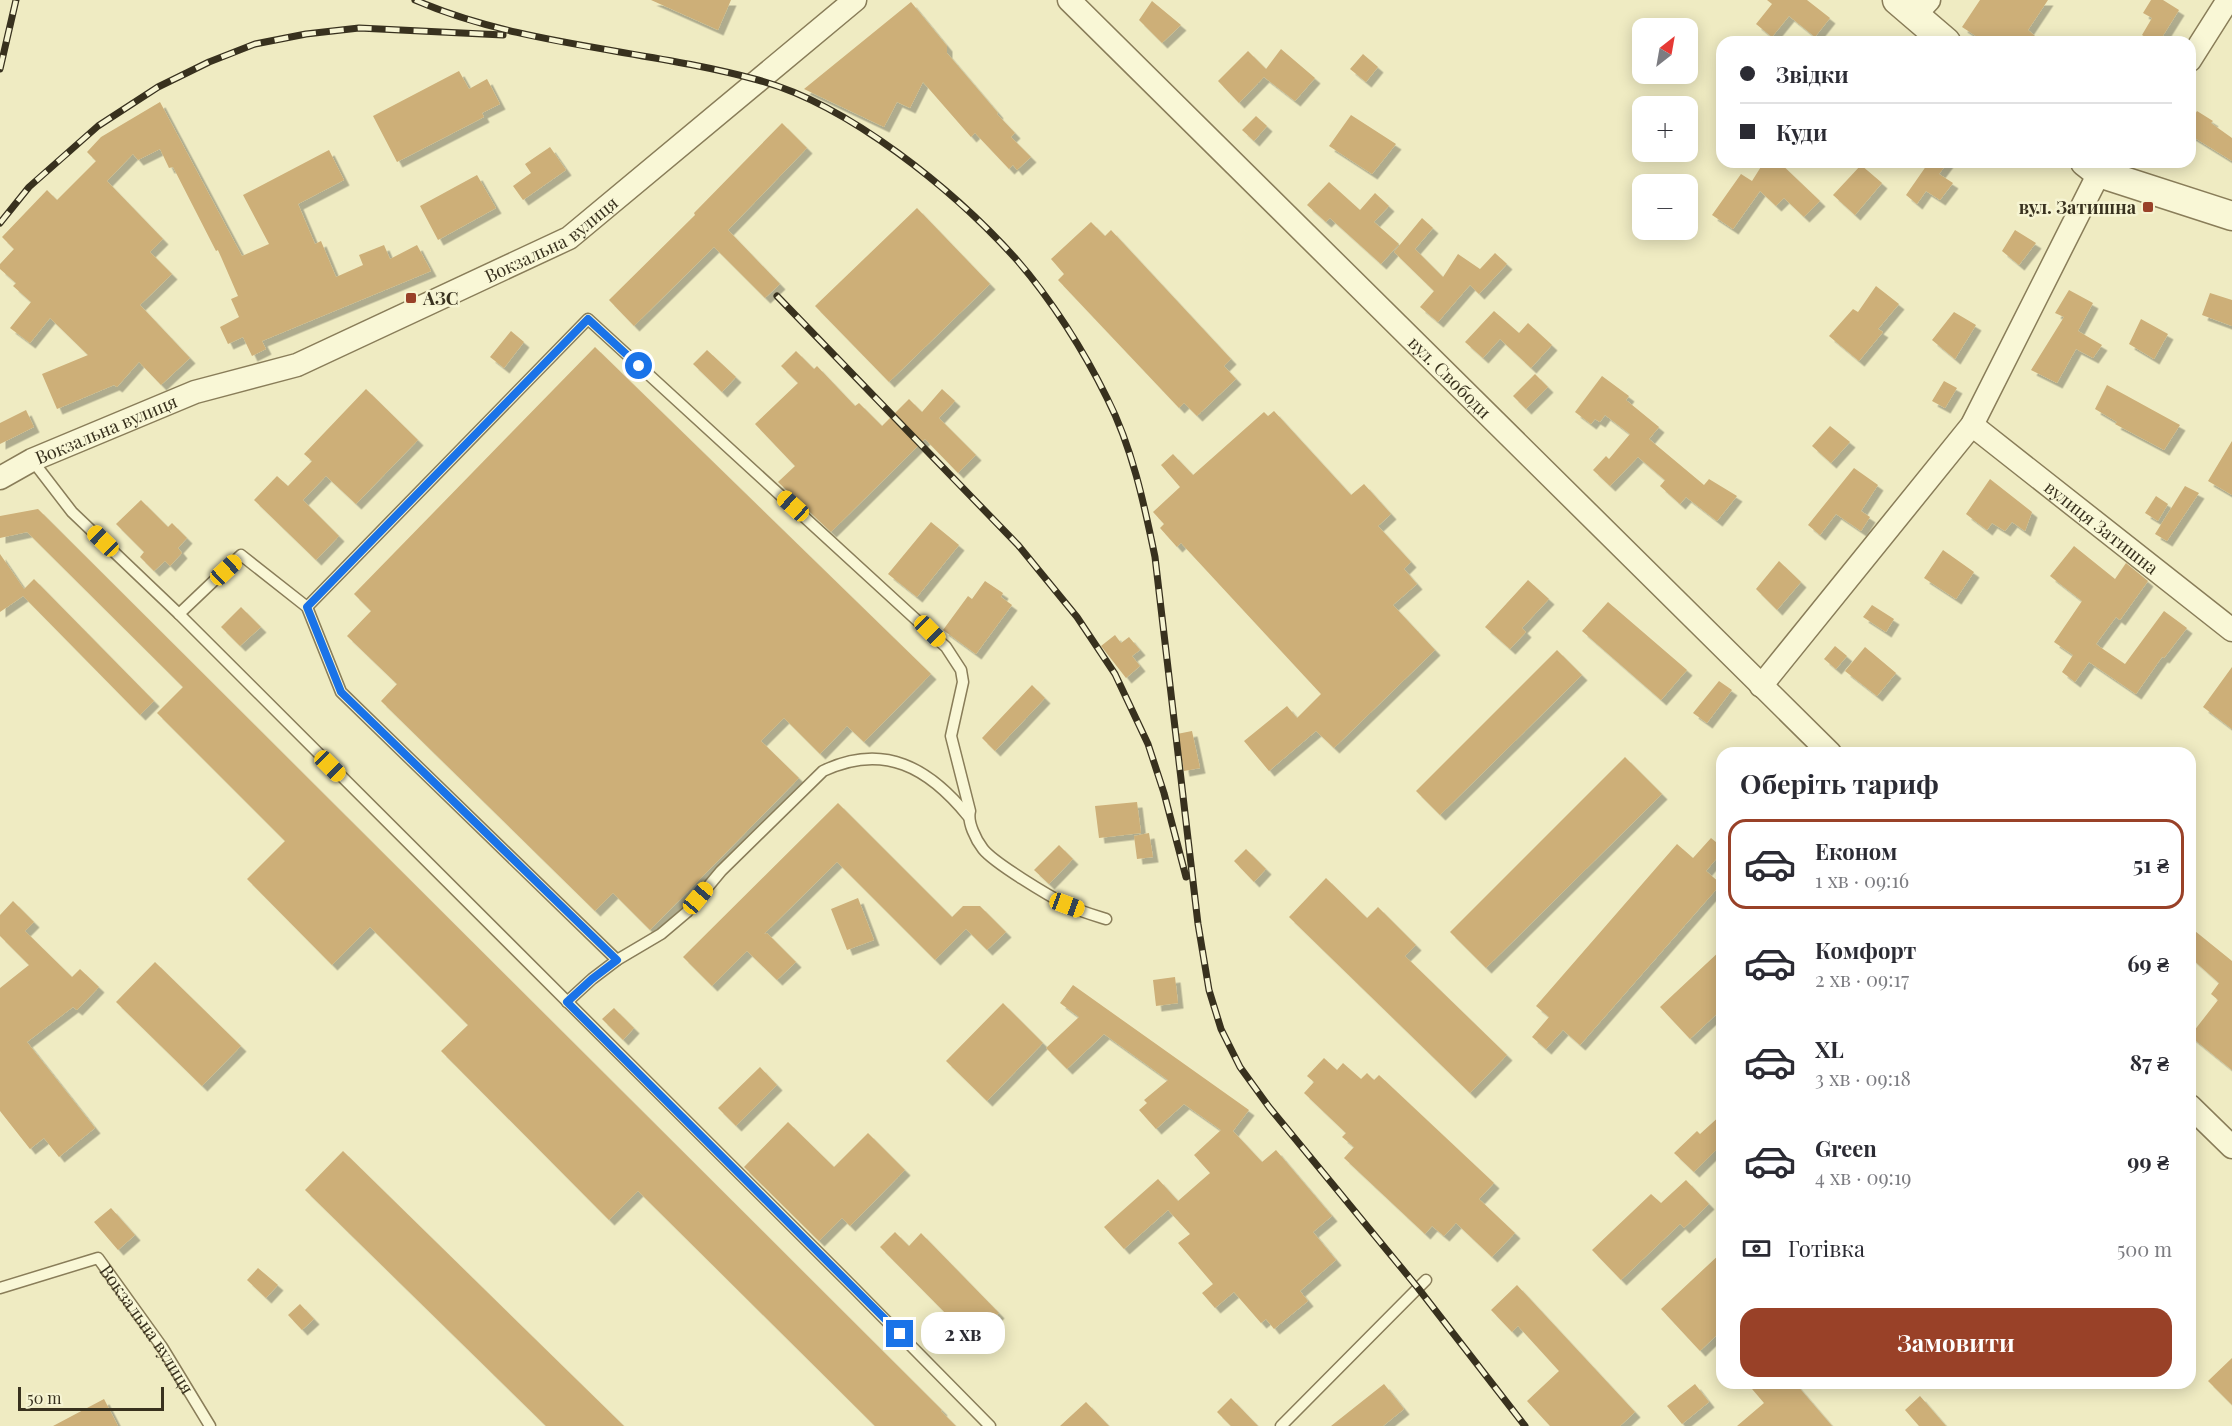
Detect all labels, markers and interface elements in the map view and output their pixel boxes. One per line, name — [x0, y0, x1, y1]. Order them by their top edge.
north arrow — [1632, 18, 1698, 84]
map controls — [1632, 18, 1698, 240]
text: Звідки — [1776, 59, 1849, 89]
button: + — [1632, 96, 1698, 162]
text: Куди — [1776, 117, 1827, 147]
button: − — [1632, 174, 1698, 240]
street label: Вокзальна вулиця — [481, 190, 623, 288]
place label: вул. Затишна — [2019, 195, 2137, 219]
marker: вул. Затишна — [2141, 200, 2155, 214]
place label: АЗС — [422, 286, 458, 310]
marker: АЗС — [404, 291, 418, 305]
street label: вул. Свободи — [1403, 331, 1497, 423]
route start — [625, 352, 652, 379]
street label: Вокзальна вулиця — [31, 389, 181, 469]
street label: вулиця Затишна — [2040, 475, 2164, 580]
car — [774, 487, 812, 525]
car — [84, 522, 122, 560]
car — [207, 551, 245, 589]
car — [911, 612, 949, 650]
car — [311, 747, 349, 785]
text: Оберіть тариф — [1740, 765, 1939, 801]
text: Економ — [1815, 836, 1897, 866]
icon: car — [1743, 837, 1797, 891]
text: 51 ₴ — [2133, 849, 2169, 879]
text: 1 хв · 09:16 — [1815, 866, 1909, 893]
car — [680, 878, 716, 918]
car — [1047, 890, 1087, 920]
text: Комфорт — [1815, 935, 1916, 965]
icon: car — [1743, 936, 1797, 990]
text: 69 ₴ — [2127, 948, 2169, 978]
text: 2 хв · 09:17 — [1815, 965, 1909, 992]
text: XL — [1815, 1034, 1844, 1064]
icon: car — [1743, 1035, 1797, 1089]
text: 87 ₴ — [2130, 1047, 2169, 1077]
text: 3 хв · 09:18 — [1815, 1064, 1911, 1091]
text: Green — [1815, 1133, 1877, 1163]
icon: car — [1743, 1134, 1797, 1188]
text: 99 ₴ — [2127, 1146, 2169, 1176]
text: 4 хв · 09:19 — [1815, 1163, 1911, 1190]
icon: cash — [1740, 1232, 1773, 1265]
text: Готівка — [1788, 1233, 1865, 1263]
text: 500 m — [2117, 1235, 2172, 1262]
street label: Вокзальна вулиця — [94, 1260, 200, 1399]
button: Замовити — [1740, 1308, 2172, 1377]
callout: 2 хв — [921, 1313, 1005, 1355]
text: 2 хв — [944, 1319, 982, 1346]
route end — [886, 1320, 913, 1347]
scale bar — [18, 1384, 164, 1412]
text: 50 m — [27, 1387, 61, 1408]

